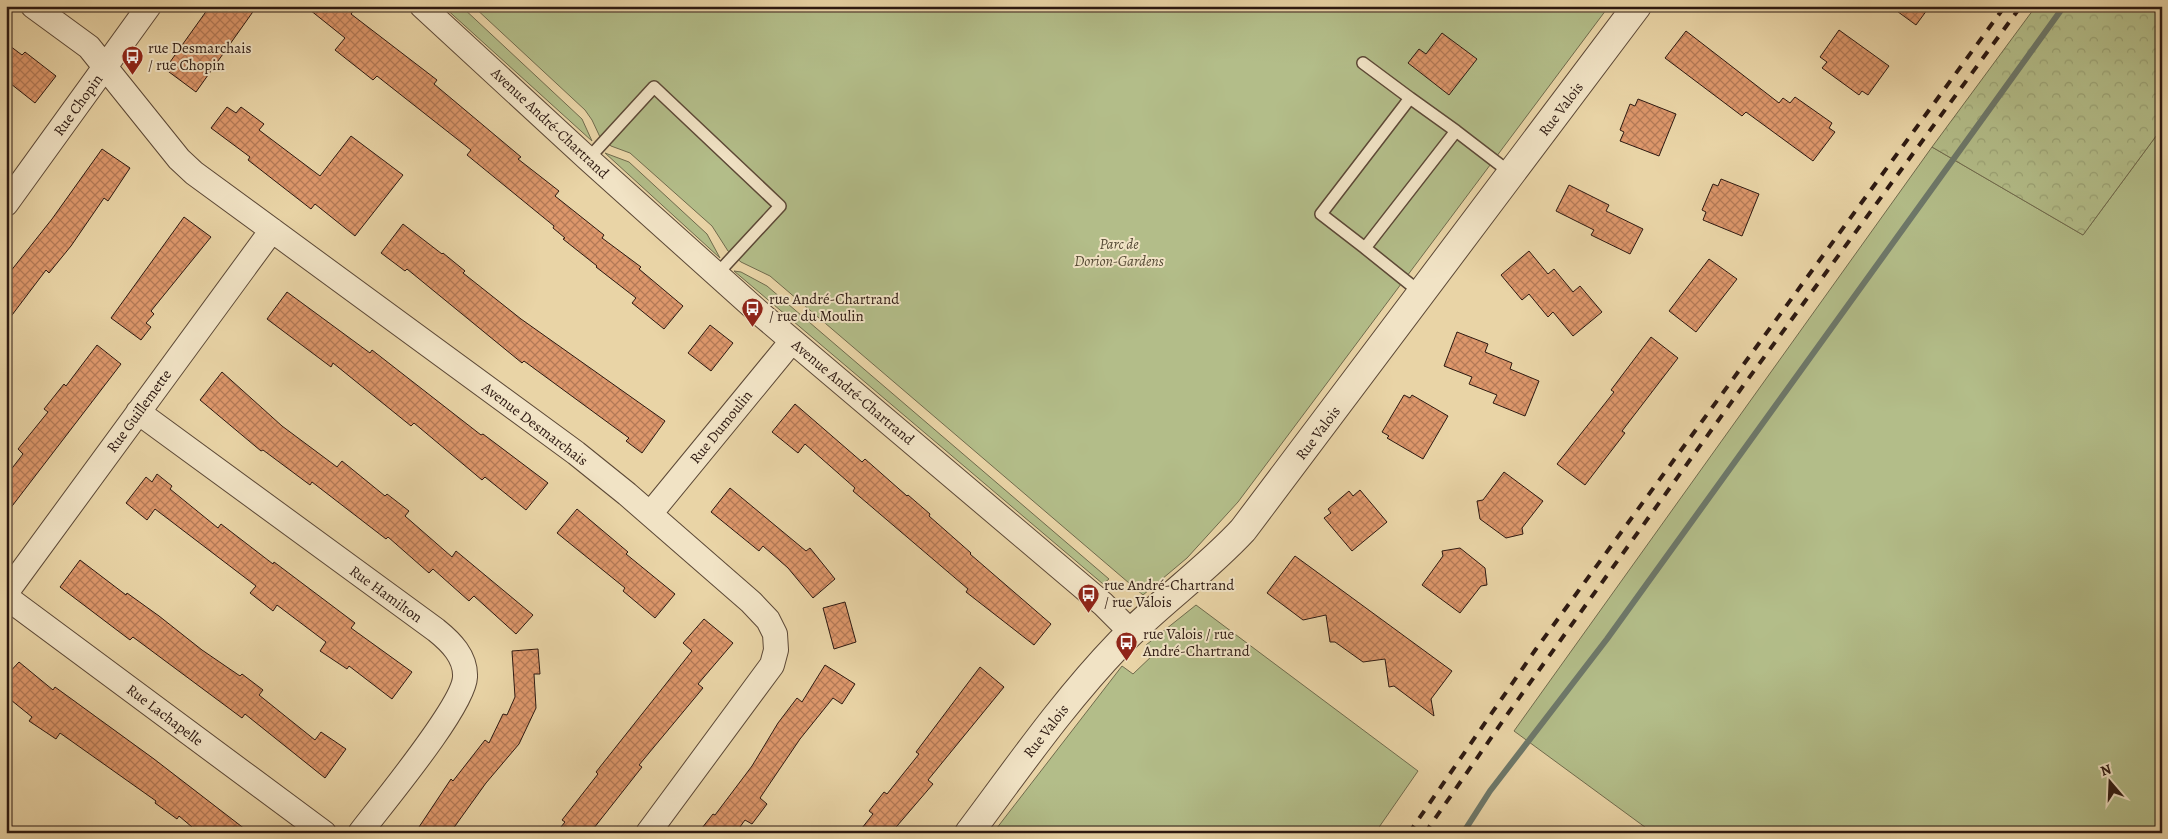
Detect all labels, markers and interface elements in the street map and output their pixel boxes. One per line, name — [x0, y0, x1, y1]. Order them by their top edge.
place label: rue Desmarchais / rue Chopin — [148, 38, 252, 75]
bus stop icon: rue Desmarchais / rue Chopin — [120, 45, 144, 76]
street label: Avenue André-Chartrand — [486, 62, 614, 184]
street label: Rue Chopin — [49, 70, 107, 140]
street label: Rue Valois — [1534, 78, 1588, 140]
park label: Parc de Dorion-Gardens — [1074, 234, 1164, 271]
place label: rue André-Chartrand / rue du Moulin — [769, 289, 900, 326]
bus stop icon: rue André-Chartrand / rue du Moulin — [741, 296, 765, 327]
street label: Avenue André-Chartrand — [787, 334, 919, 450]
street label: Rue Guillemette — [102, 365, 176, 457]
street label: Avenue Desmarchais — [477, 377, 592, 470]
street label: Rue Dumoulin — [685, 386, 757, 468]
street label: Rue Valois — [1291, 402, 1345, 464]
street label: Rue Hamilton — [346, 561, 426, 627]
place label: rue André-Chartrand / rue Valois — [1104, 575, 1235, 612]
bus stop icon: rue André-Chartrand / rue Valois — [1076, 582, 1100, 613]
place label: rue Valois / rue André-Chartrand — [1142, 624, 1251, 661]
bus stop icon: rue Valois / rue André-Chartrand — [1115, 631, 1139, 662]
street label: Rue Lachapelle — [123, 680, 208, 751]
street label: Rue Valois — [1019, 700, 1073, 762]
north arrow — [2086, 756, 2136, 806]
text: N — [2098, 760, 2114, 781]

